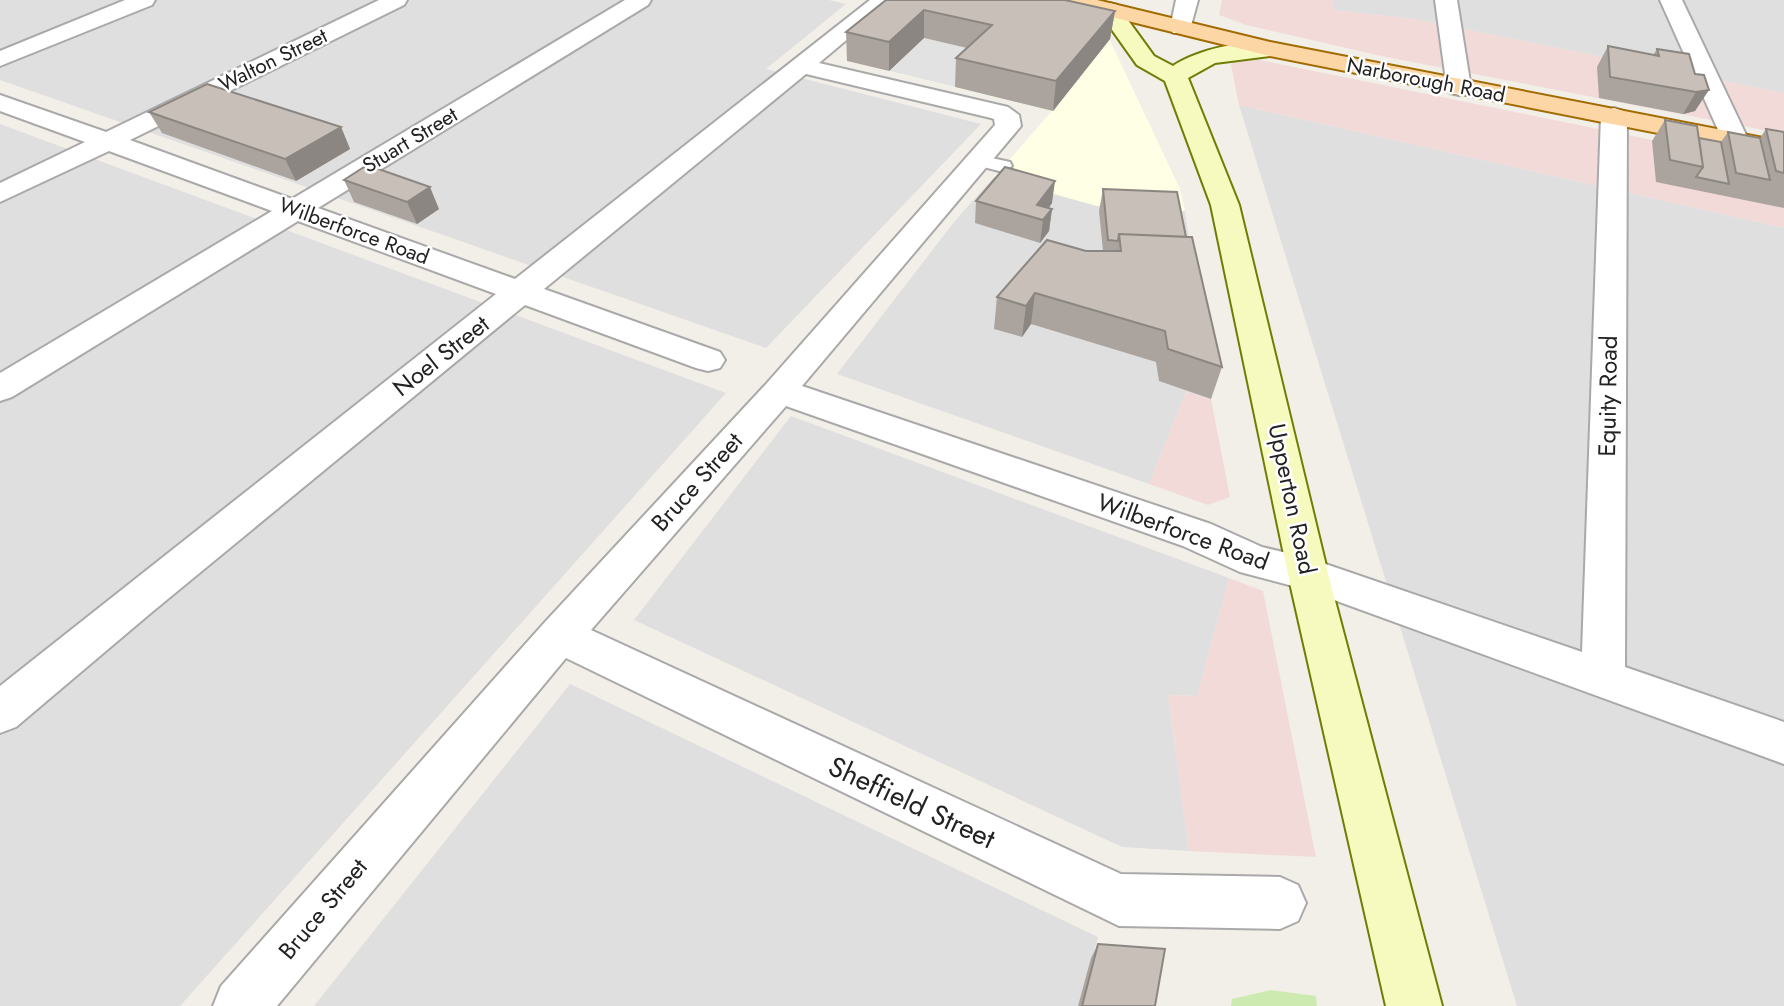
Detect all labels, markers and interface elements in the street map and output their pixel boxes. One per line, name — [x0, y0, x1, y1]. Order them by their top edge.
street label: Walton Street — [214, 21, 332, 99]
street label: Narborough Road — [1344, 50, 1508, 110]
street label: Stuart Street — [357, 100, 463, 180]
street label: Wilberforce Road — [275, 190, 433, 272]
street label: Noel Street — [385, 307, 497, 405]
street label: Equity Road — [1589, 335, 1626, 457]
street label: Upperton Road — [1259, 420, 1326, 578]
street label: Bruce Street — [643, 424, 751, 539]
street label: Wilberforce Road — [1092, 484, 1274, 579]
street label: Sheffield Street — [822, 746, 1002, 859]
street label: Bruce Street — [270, 850, 376, 967]

